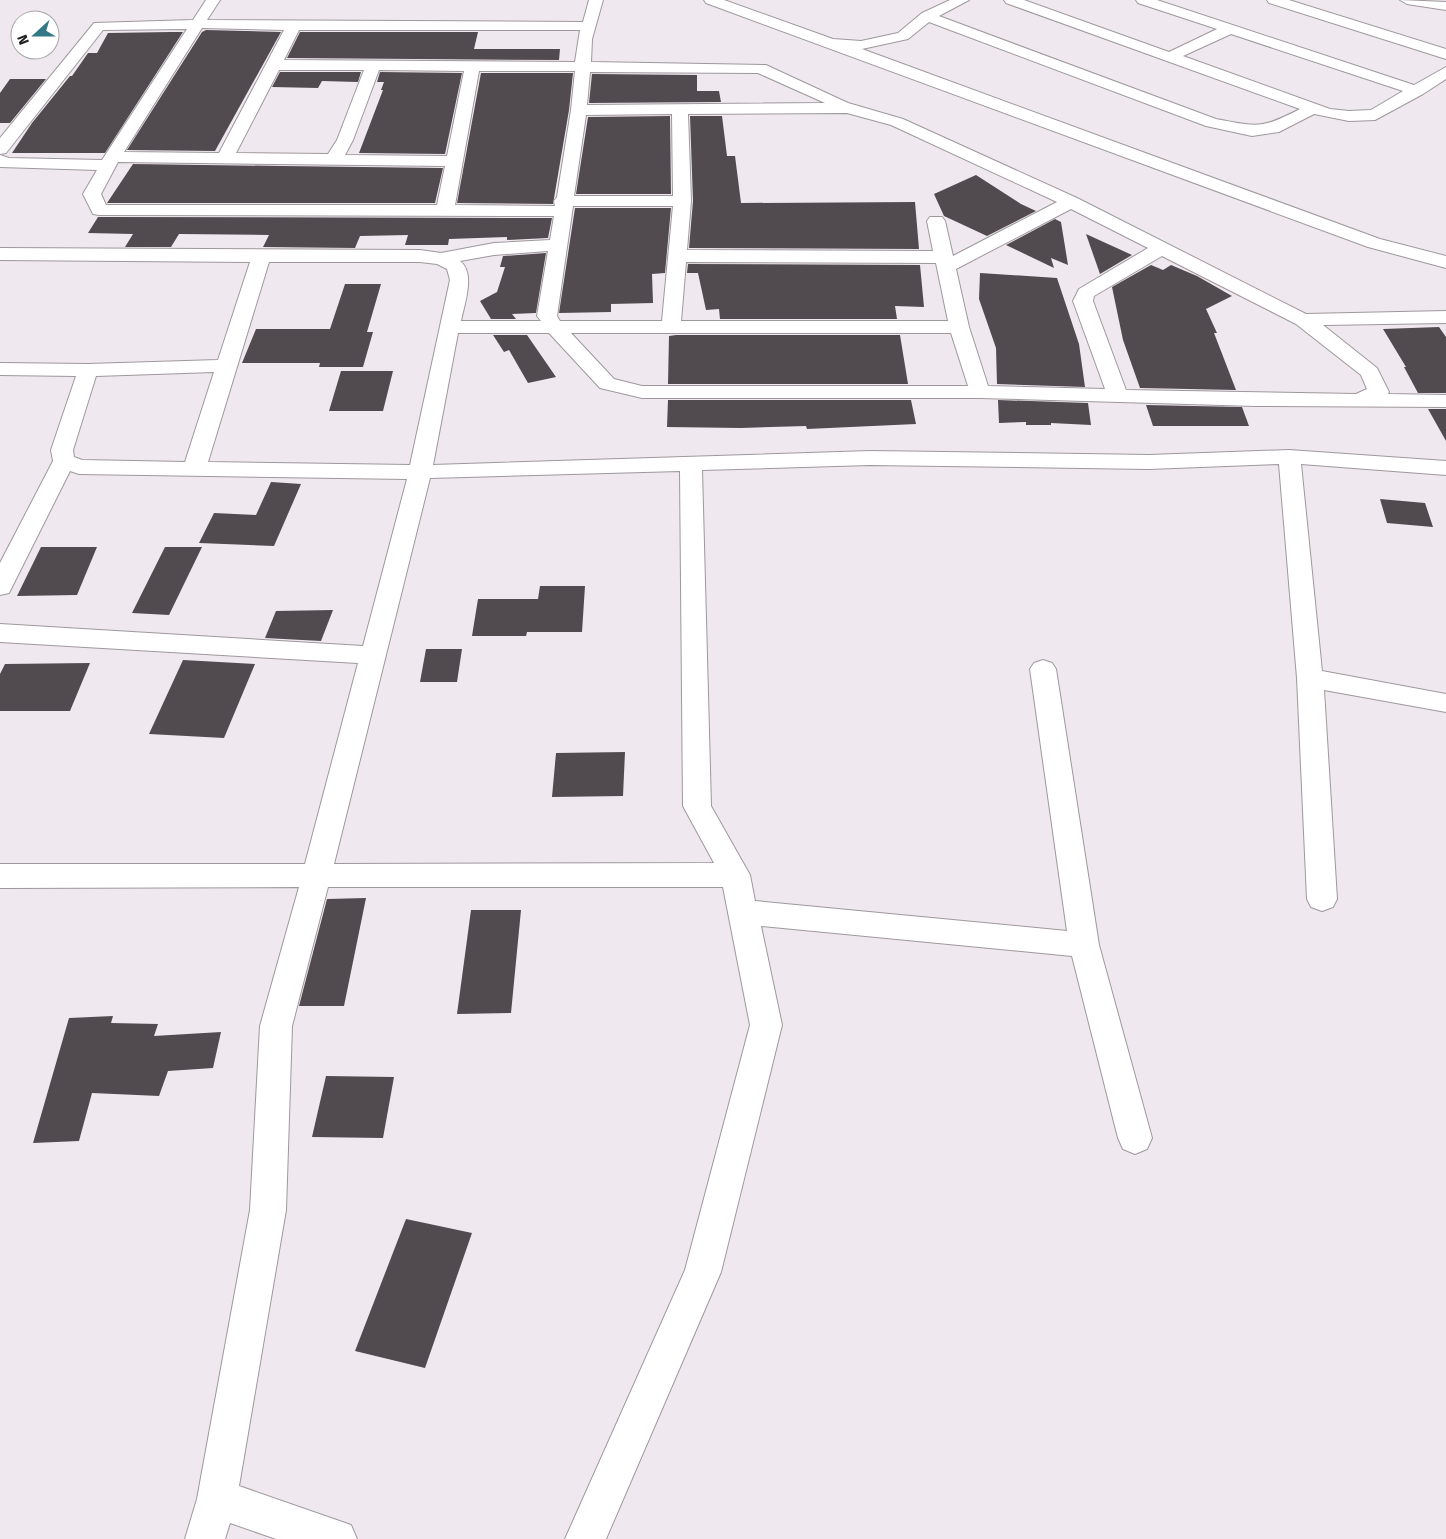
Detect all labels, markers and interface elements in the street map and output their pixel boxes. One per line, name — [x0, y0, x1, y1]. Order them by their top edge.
north arrow — [10, 10, 60, 60]
text: N — [14, 32, 33, 47]

